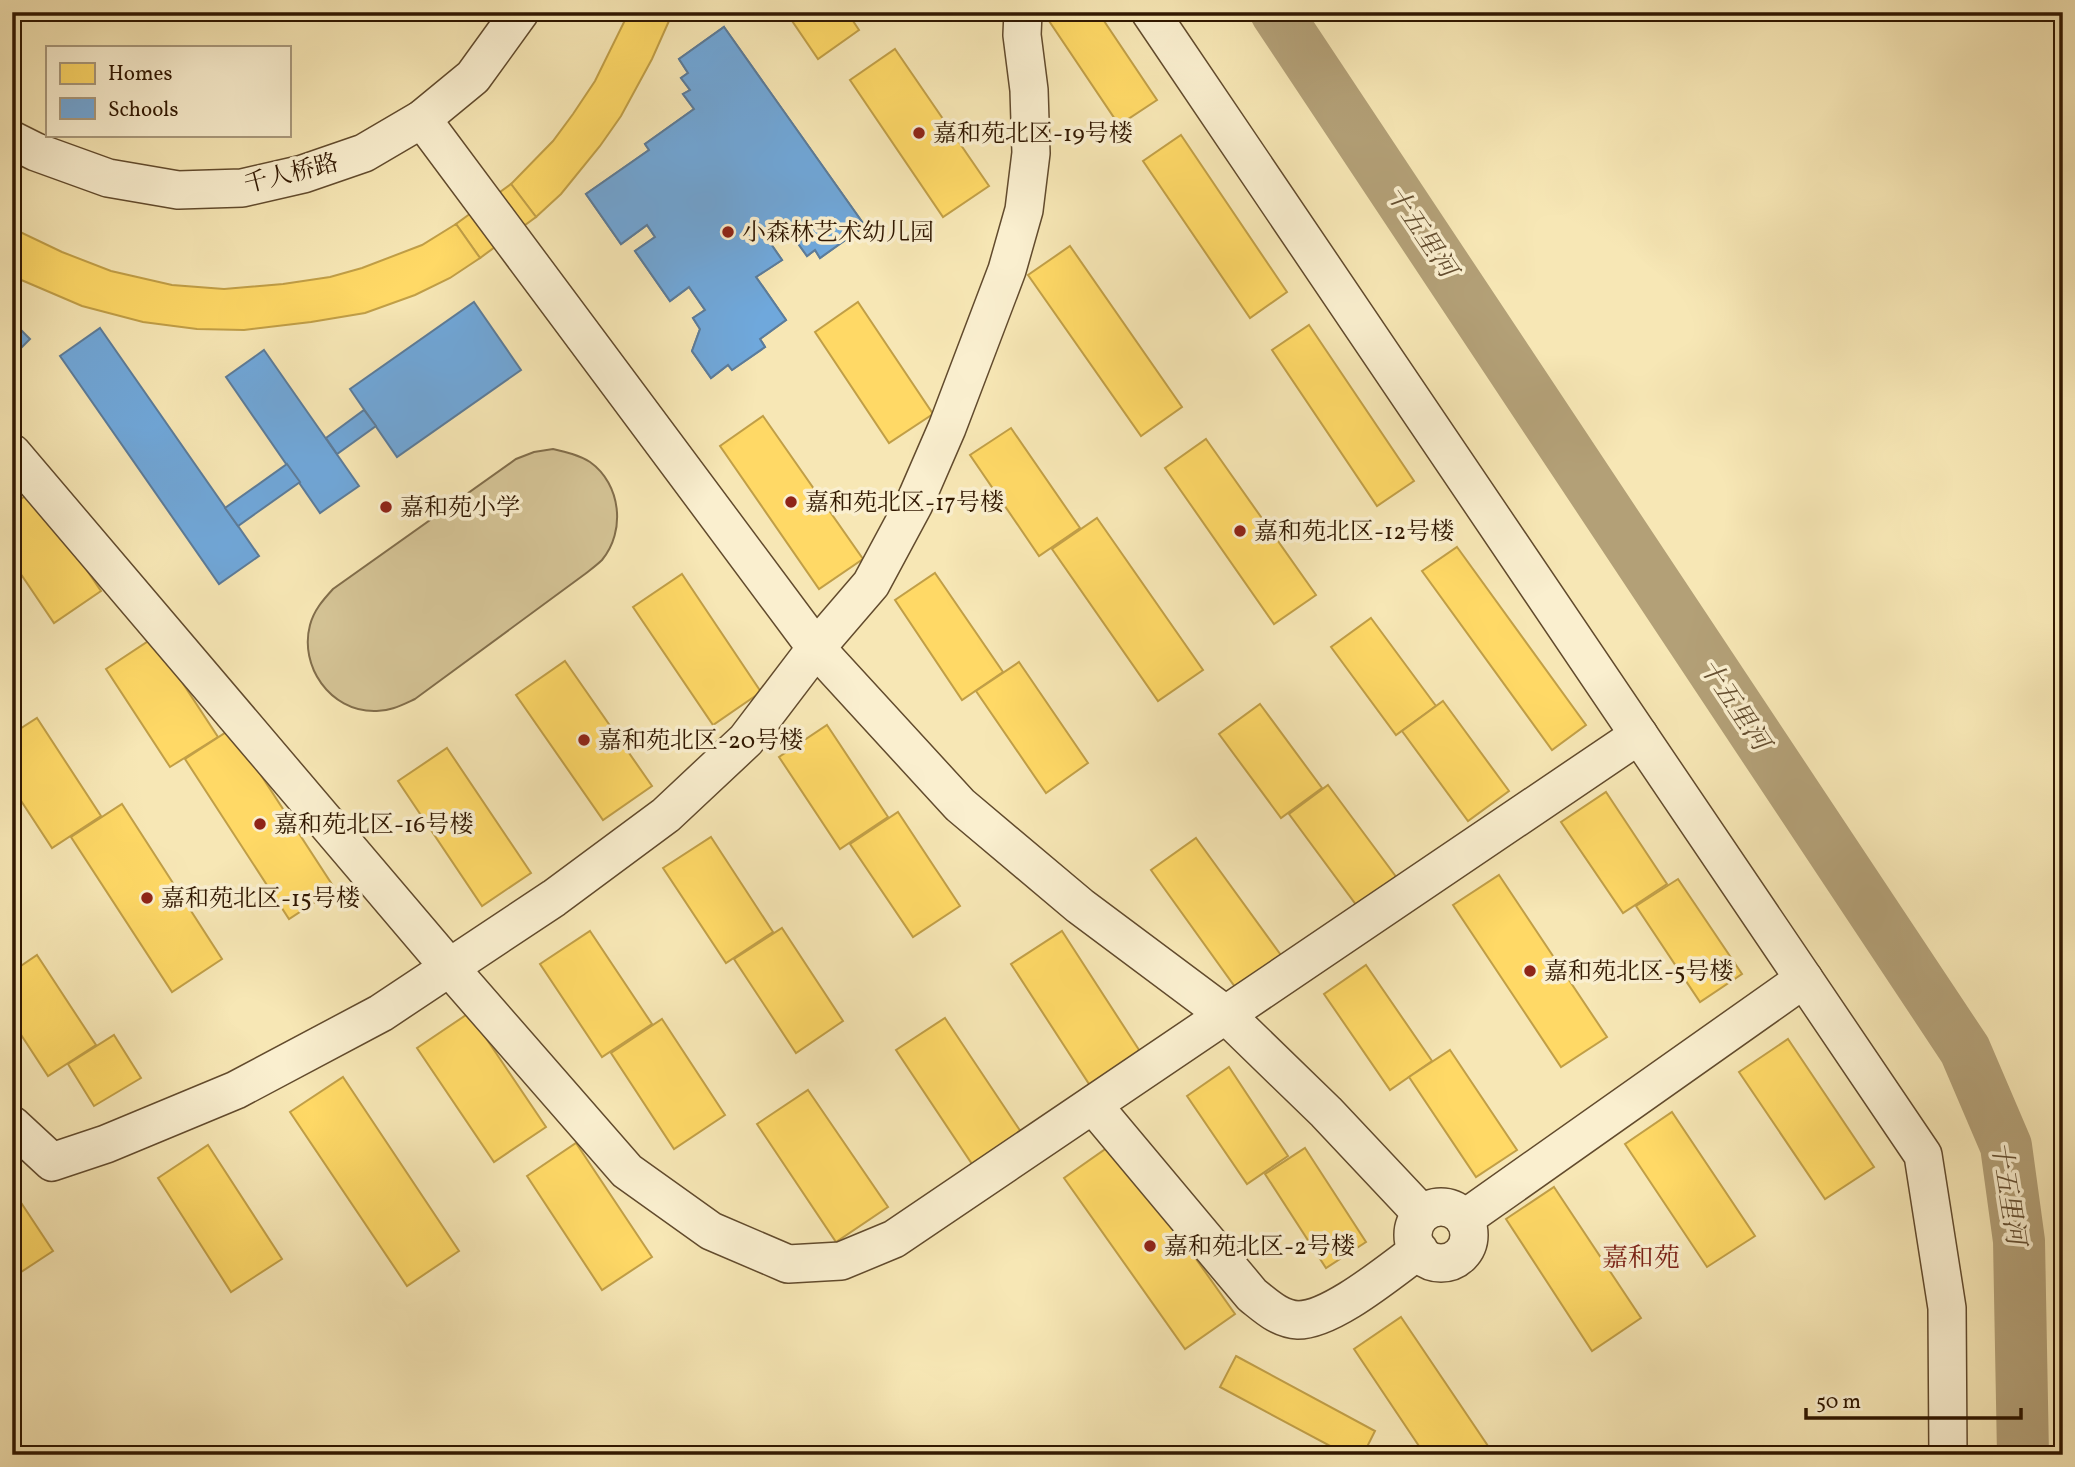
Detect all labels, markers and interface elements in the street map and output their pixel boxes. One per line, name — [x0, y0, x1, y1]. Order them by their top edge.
legend — [46, 46, 290, 136]
text: Homes — [108, 60, 173, 89]
text: Schools — [108, 96, 178, 125]
place label: 嘉和苑北区-19号楼 — [933, 118, 1133, 152]
marker: 嘉和苑北区-19号楼 — [911, 125, 927, 141]
street label: 千人桥路 — [241, 147, 342, 203]
water label: 十五里河 — [1376, 179, 1467, 289]
place label: 小森林艺术幼儿园 — [742, 217, 934, 251]
marker: 小森林艺术幼儿园 — [720, 224, 736, 240]
place label: 嘉和苑北区-17号楼 — [805, 487, 1004, 521]
place label: 嘉和苑小学 — [400, 492, 520, 526]
marker: 嘉和苑北区-17号楼 — [783, 494, 799, 510]
marker: 嘉和苑小学 — [378, 499, 394, 515]
place label: 嘉和苑北区-12号楼 — [1254, 516, 1454, 550]
marker: 嘉和苑北区-12号楼 — [1232, 523, 1248, 539]
water label: 十五里河 — [1689, 652, 1780, 762]
place label: 嘉和苑北区-20号楼 — [598, 725, 803, 759]
marker: 嘉和苑北区-20号楼 — [576, 732, 592, 748]
place label: 嘉和苑北区-16号楼 — [274, 809, 474, 843]
marker: 嘉和苑北区-16号楼 — [252, 816, 268, 832]
place label: 嘉和苑北区-15号楼 — [161, 883, 360, 917]
marker: 嘉和苑北区-15号楼 — [139, 890, 155, 906]
place label: 嘉和苑北区-5号楼 — [1544, 956, 1734, 990]
marker: 嘉和苑北区-5号楼 — [1522, 963, 1538, 979]
water label: 十五里河 — [1981, 1139, 2034, 1251]
place label: 嘉和苑北区-2号楼 — [1164, 1231, 1355, 1265]
marker: 嘉和苑北区-2号楼 — [1142, 1238, 1158, 1254]
district label: 嘉和苑 — [1602, 1241, 1680, 1277]
scale bar — [1806, 1376, 2021, 1420]
text: 50 m — [1816, 1388, 1861, 1417]

